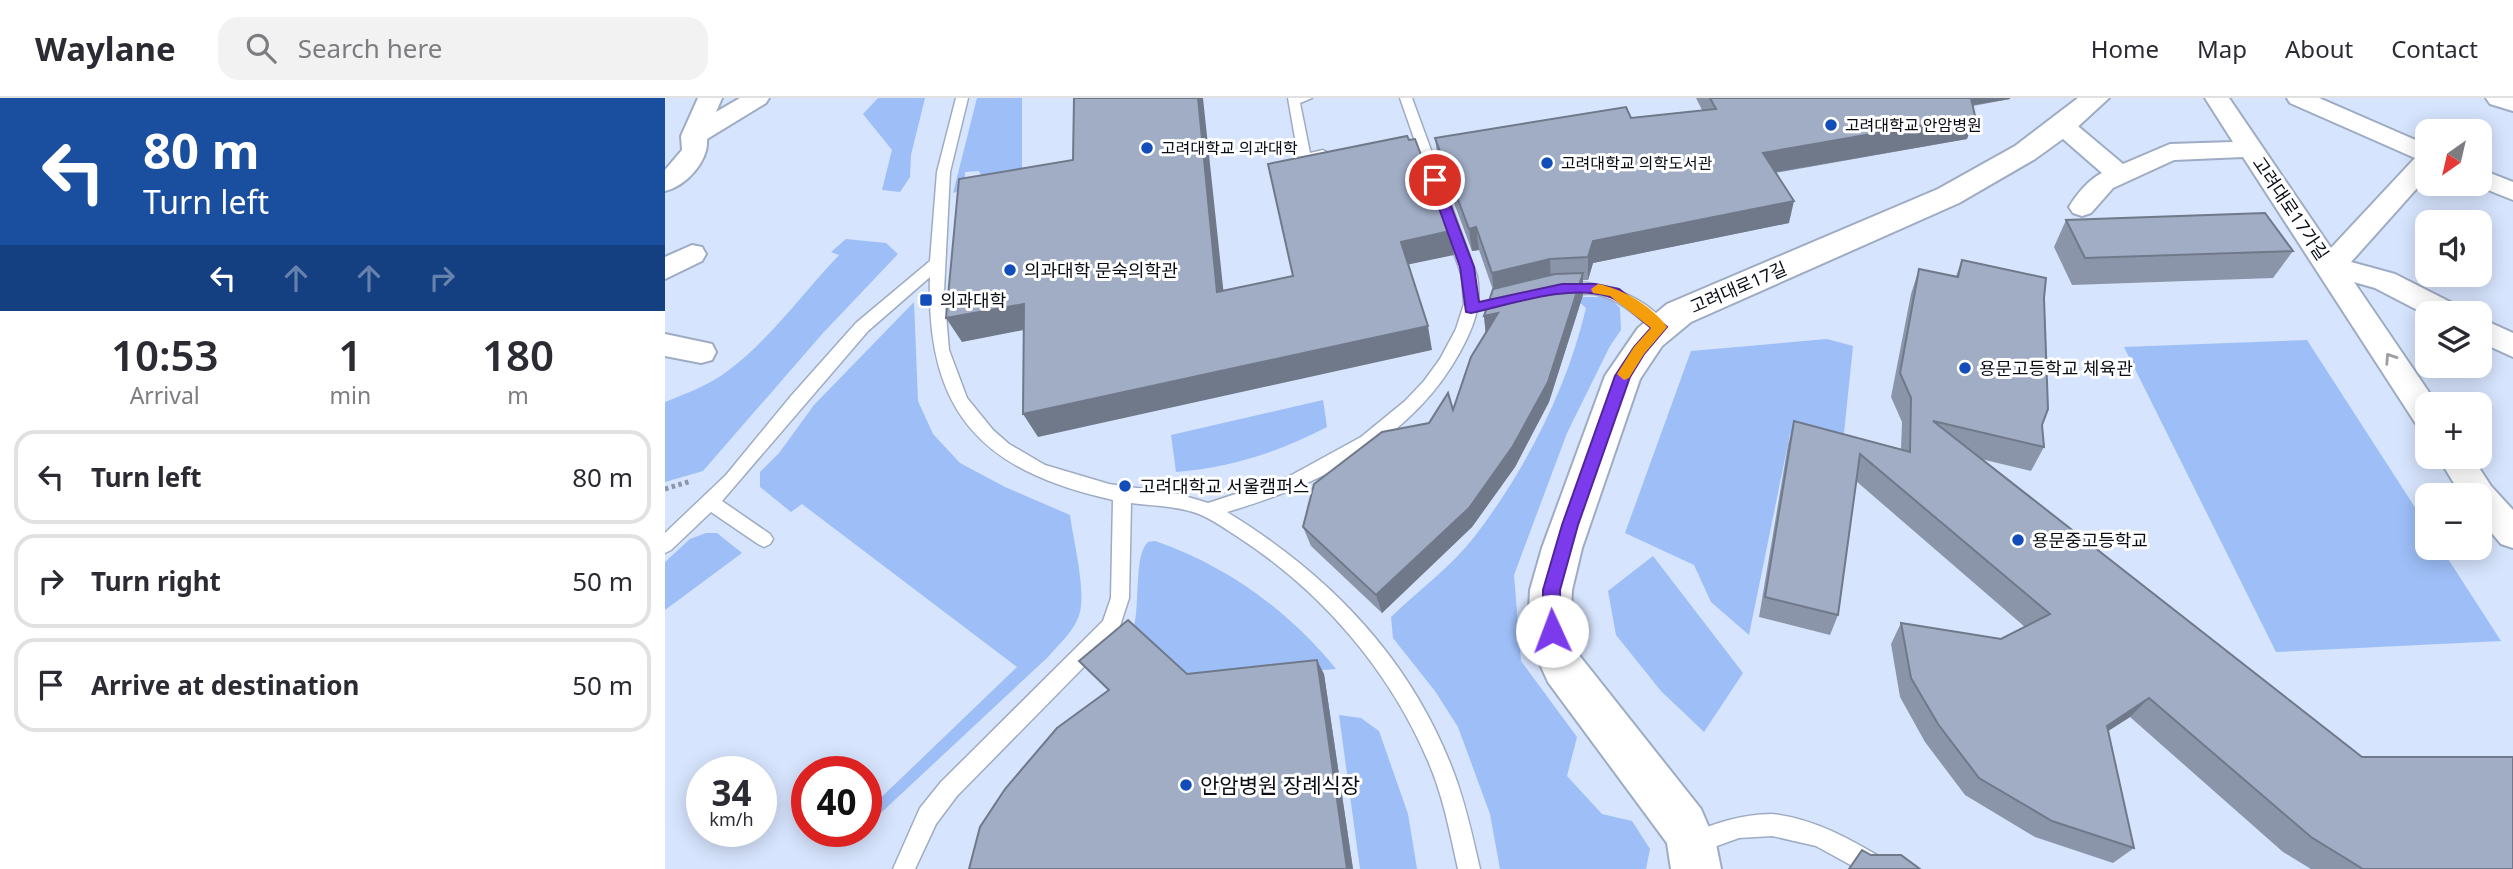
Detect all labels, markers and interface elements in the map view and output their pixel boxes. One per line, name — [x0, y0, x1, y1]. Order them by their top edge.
search box — [218, 17, 708, 80]
text: Waylane — [35, 26, 176, 71]
icon: search — [242, 29, 280, 67]
text: Search here — [298, 30, 442, 66]
text: Home — [2091, 32, 2159, 65]
text: Map — [2197, 32, 2247, 65]
text: About — [2285, 32, 2353, 65]
text: Contact — [2391, 32, 2478, 65]
place label: 고려대학교 안암병원 — [1845, 114, 1982, 136]
text: 80 m — [143, 117, 260, 183]
marker: 고려대학교 안암병원 — [1823, 117, 1839, 133]
north arrow — [2415, 119, 2492, 196]
map controls — [2415, 119, 2492, 560]
icon: left — [28, 126, 119, 217]
place label: 고려대학교 의과대학 — [1161, 137, 1298, 159]
marker: 고려대학교 의과대학 — [1139, 140, 1155, 156]
pin — [1405, 150, 1465, 210]
place label: 고려대학교 의학도서관 — [1561, 152, 1713, 174]
street label: 고려대로17가길 — [2248, 152, 2334, 264]
marker: 고려대학교 의학도서관 — [1539, 155, 1555, 171]
icon: arrive — [1416, 161, 1454, 199]
text: Turn left — [143, 180, 269, 223]
button: sound — [2415, 210, 2492, 287]
street label: 고려대로17길 — [1686, 256, 1790, 318]
place label: 의과대학 문숙의학관 — [1024, 258, 1178, 282]
icon: left — [204, 259, 242, 297]
icon: ahead — [277, 259, 315, 297]
icon: ahead — [350, 259, 388, 297]
icon: right — [423, 259, 461, 297]
marker: 의과대학 문숙의학관 — [1002, 262, 1018, 278]
place label: 의과대학 — [940, 288, 1006, 312]
marker: 의과대학 — [918, 292, 934, 308]
button: layers — [2415, 301, 2492, 378]
text: 10:53 — [111, 326, 219, 383]
text: 1 — [338, 326, 362, 383]
text: 180 — [482, 326, 554, 383]
one-way arrow — [2386, 353, 2399, 366]
place label: 용문고등학교 체육관 — [1979, 356, 2133, 380]
marker: 용문고등학교 체육관 — [1957, 360, 1973, 376]
text: Arrival — [130, 379, 200, 411]
text: min — [329, 379, 371, 411]
text: m — [507, 379, 529, 411]
button: + — [2415, 392, 2492, 469]
icon: left — [32, 458, 70, 496]
text: Turn left — [91, 459, 202, 495]
text: 80 m — [572, 459, 633, 495]
place label: 고려대학교 서울캠퍼스 — [1139, 474, 1309, 498]
marker: 고려대학교 서울캠퍼스 — [1117, 478, 1133, 494]
button: − — [2415, 483, 2492, 560]
place label: 용문중고등학교 — [2032, 528, 2148, 552]
marker: 용문중고등학교 — [2010, 532, 2026, 548]
icon: right — [32, 562, 70, 600]
text: Turn right — [91, 563, 221, 599]
text: 50 m — [572, 563, 633, 599]
position arrow — [1515, 594, 1589, 668]
icon: arrive — [32, 666, 70, 704]
text: Arrive at destination — [91, 667, 360, 703]
text: 50 m — [572, 667, 633, 703]
speed limit sign: 40 — [791, 756, 882, 847]
text: 34 — [711, 769, 752, 816]
place label: 안암병원 장례식장 — [1200, 771, 1360, 799]
marker: 안암병원 장례식장 — [1178, 777, 1194, 793]
text: km/h — [709, 807, 754, 831]

